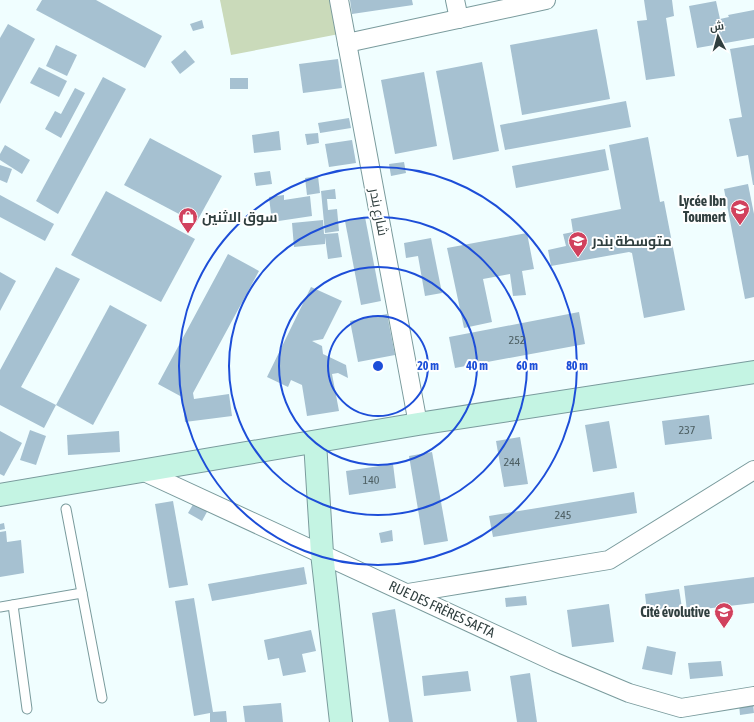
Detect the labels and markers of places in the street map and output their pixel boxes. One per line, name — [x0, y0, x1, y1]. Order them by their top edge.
place label: Lycée Ibn Toumert — [679, 193, 726, 225]
school or university icon: Lycée Ibn Toumert — [729, 198, 751, 226]
shop icon: ﺳﻮق اﻻﺛﻨﻴﻦ — [177, 206, 199, 234]
place label: ﺳﻮق اﻻﺛﻨﻴﻦ — [202, 209, 278, 226]
school or university icon: متوسطة بندر — [567, 230, 589, 258]
place label: متوسطة بندر — [591, 233, 672, 250]
centre of rings — [371, 359, 385, 373]
school or university icon: Cité évolutive — [713, 601, 735, 629]
place label: Cité évolutive — [640, 604, 710, 620]

